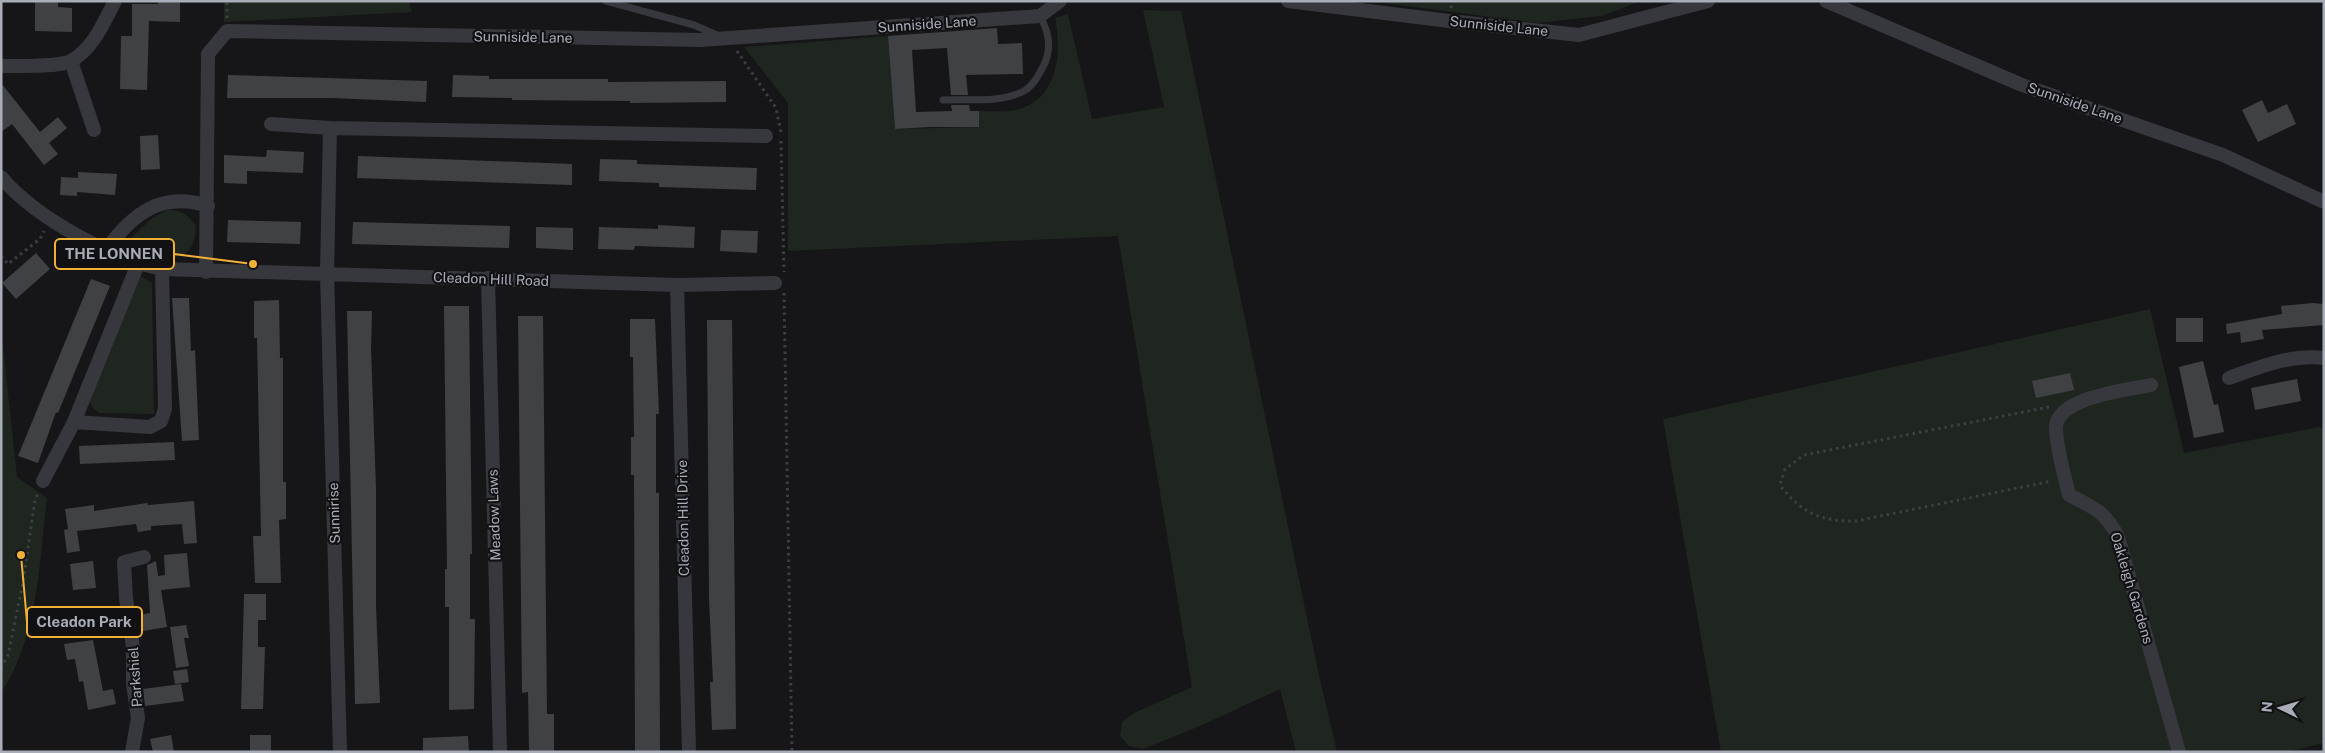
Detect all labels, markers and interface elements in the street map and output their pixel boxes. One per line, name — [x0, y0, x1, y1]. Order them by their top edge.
street label: Sunniside Lane — [877, 13, 977, 35]
street label: Sunniside Lane — [1449, 13, 1549, 39]
street label: Sunniside Lane — [473, 28, 573, 46]
street label: Sunniside Lane — [2026, 79, 2124, 127]
callout: THE LONNEN — [55, 239, 174, 269]
text: THE LONNEN — [65, 245, 163, 262]
street label: Cleadon Hill Road — [433, 269, 549, 289]
street label: Cleadon Hill Drive — [674, 460, 692, 576]
street label: Meadow Laws — [484, 469, 504, 561]
street label: Sunnirise — [325, 482, 343, 544]
street label: Oakleigh Gardens — [2107, 530, 2157, 646]
callout: Cleadon Park — [27, 607, 142, 637]
text: Cleadon Park — [36, 613, 132, 630]
street label: Parkshiel — [125, 646, 145, 708]
north arrow — [2255, 683, 2305, 733]
text: N — [2259, 701, 2275, 713]

